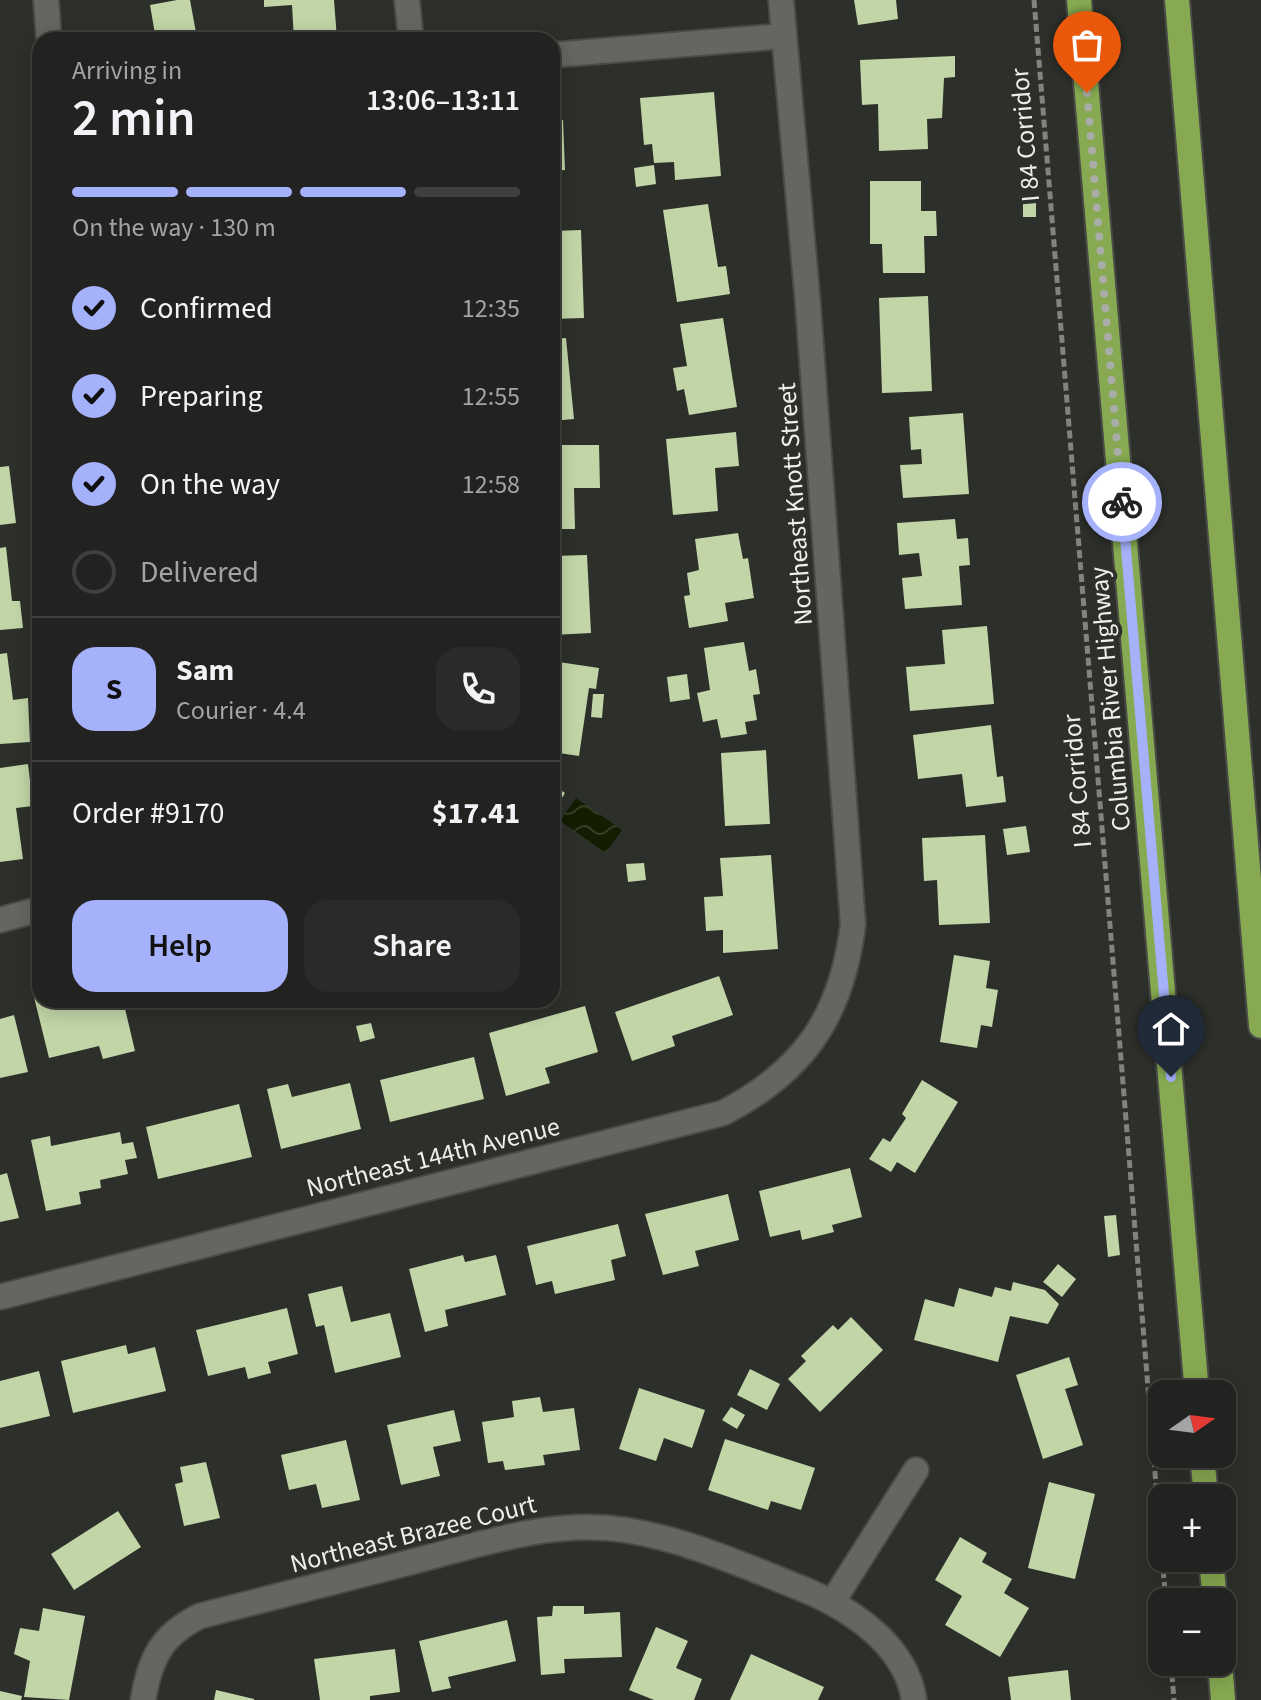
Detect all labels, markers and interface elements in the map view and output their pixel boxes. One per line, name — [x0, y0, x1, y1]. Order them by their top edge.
pin — [1053, 11, 1121, 93]
icon: bag — [1065, 23, 1109, 67]
text: Arriving in — [72, 52, 182, 89]
street label: I 84 Corridor — [1001, 66, 1049, 203]
text: 13:06–13:11 — [366, 79, 520, 122]
text: 2 min — [72, 82, 196, 156]
text: On the way · 130 m — [72, 209, 276, 246]
icon: check — [72, 286, 116, 330]
text: Confirmed — [140, 287, 273, 330]
text: 12:35 — [462, 290, 520, 327]
icon: check — [72, 374, 116, 418]
text: Preparing — [140, 375, 263, 418]
text: 12:55 — [462, 378, 520, 415]
street label: Northeast Knott Street — [768, 381, 822, 627]
icon: check — [72, 462, 116, 506]
courier — [1082, 462, 1162, 542]
text: On the way — [140, 463, 280, 506]
text: 12:58 — [462, 466, 520, 503]
icon: bike — [1100, 480, 1144, 524]
text: Delivered — [140, 551, 259, 594]
street label: Columbia River Highway — [1080, 565, 1140, 833]
button: phone — [436, 647, 520, 731]
text: Sam — [176, 649, 234, 692]
text: S — [106, 668, 122, 711]
text: Courier · 4.4 — [176, 692, 306, 729]
street label: I 84 Corridor — [1053, 712, 1101, 849]
text: Order #9170 — [72, 792, 225, 835]
text: $17.41 — [432, 792, 520, 835]
button: Help — [72, 900, 288, 992]
button: Share — [304, 900, 520, 992]
pin — [1137, 995, 1205, 1077]
icon: home — [1149, 1007, 1193, 1051]
street label: Northeast 144th Avenue — [302, 1108, 564, 1206]
north arrow — [1148, 1380, 1236, 1468]
map controls — [1148, 1380, 1236, 1676]
button: + — [1148, 1484, 1236, 1572]
street label: Northeast Brazee Court — [286, 1485, 540, 1582]
button: − — [1148, 1588, 1236, 1676]

